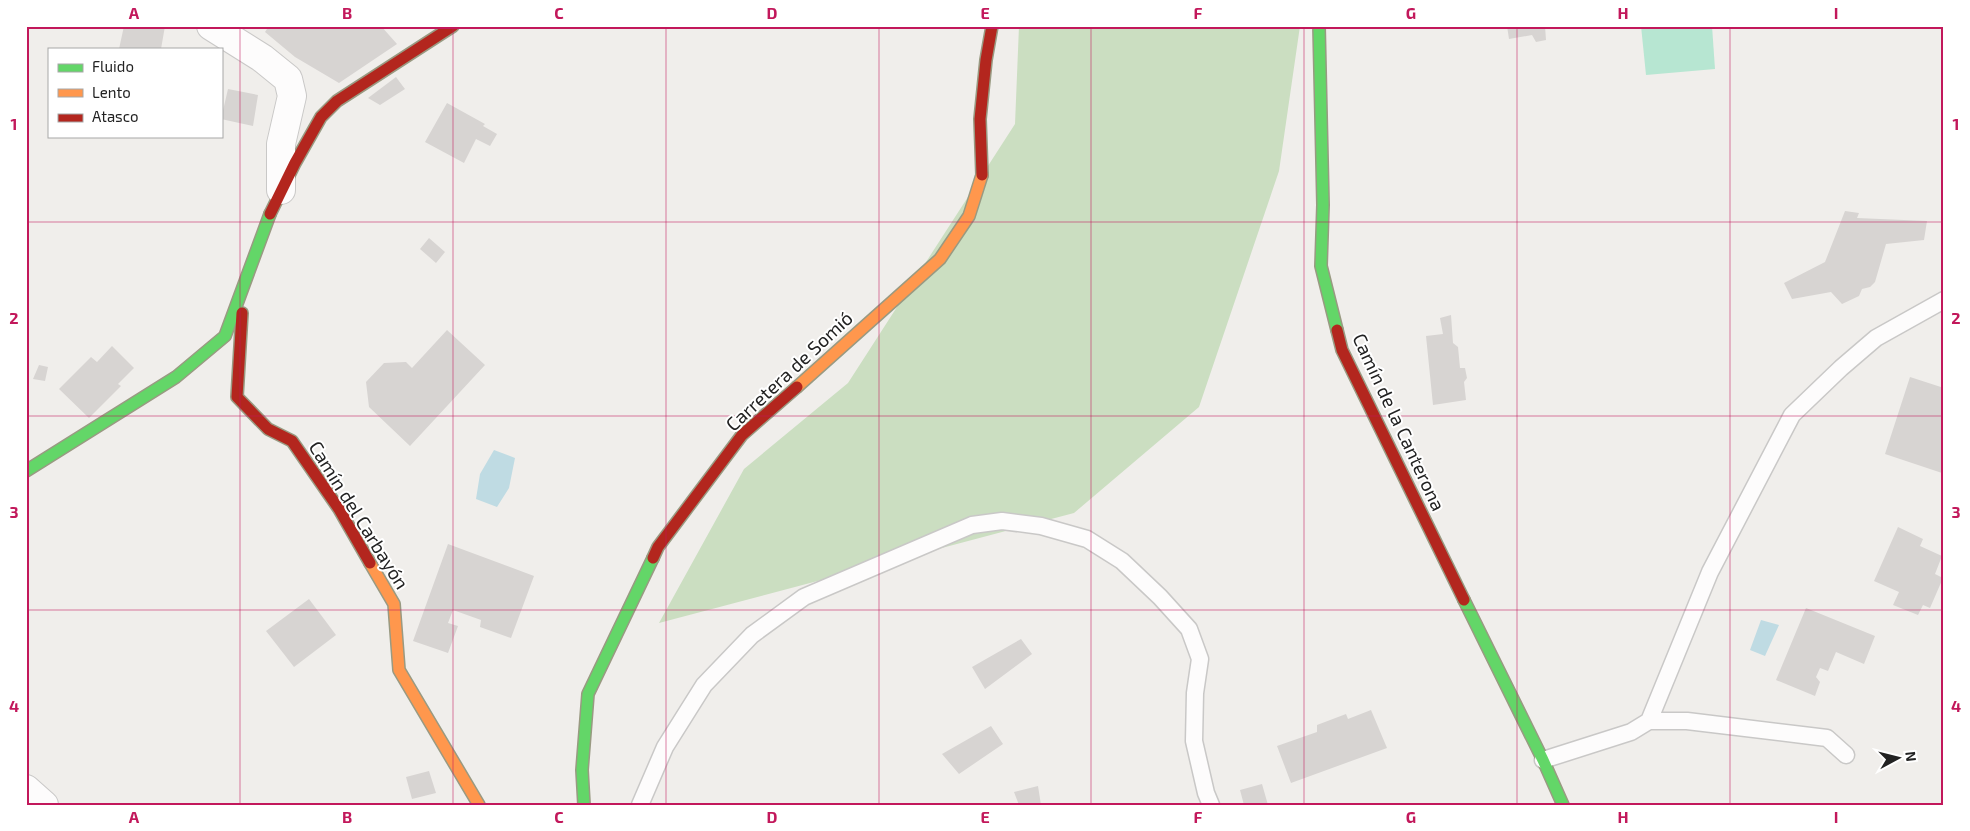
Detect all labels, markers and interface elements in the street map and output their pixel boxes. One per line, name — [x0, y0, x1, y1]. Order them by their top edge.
text: A — [129, 3, 140, 22]
text: B — [342, 3, 352, 22]
text: C — [554, 3, 564, 22]
text: D — [767, 3, 778, 22]
text: E — [980, 3, 990, 22]
text: F — [1194, 3, 1203, 22]
text: G — [1406, 3, 1416, 22]
text: H — [1617, 3, 1629, 22]
text: I — [1834, 3, 1838, 22]
legend — [48, 48, 222, 138]
text: Fluido — [92, 57, 134, 75]
text: Lento — [92, 83, 131, 101]
text: Atasco — [92, 107, 138, 125]
text: 1 — [11, 114, 17, 133]
text: 1 — [1953, 114, 1959, 133]
street label: Carretera de Somió — [720, 306, 857, 435]
text: 2 — [9, 308, 19, 327]
text: 2 — [1951, 308, 1961, 327]
street label: Camín de la Canterona — [1348, 329, 1451, 514]
street label: Camín del Carbayón — [305, 436, 414, 593]
text: 3 — [9, 502, 19, 521]
text: 3 — [1951, 502, 1961, 521]
text: 4 — [9, 696, 19, 715]
text: 4 — [1951, 696, 1961, 715]
north arrow — [1872, 734, 1922, 784]
text: N — [1902, 750, 1920, 762]
text: A — [129, 807, 140, 826]
text: B — [342, 807, 352, 826]
text: C — [554, 807, 564, 826]
text: D — [767, 807, 778, 826]
text: E — [980, 807, 990, 826]
text: F — [1194, 807, 1203, 826]
text: G — [1406, 807, 1416, 826]
text: H — [1617, 807, 1629, 826]
text: I — [1834, 807, 1838, 826]

